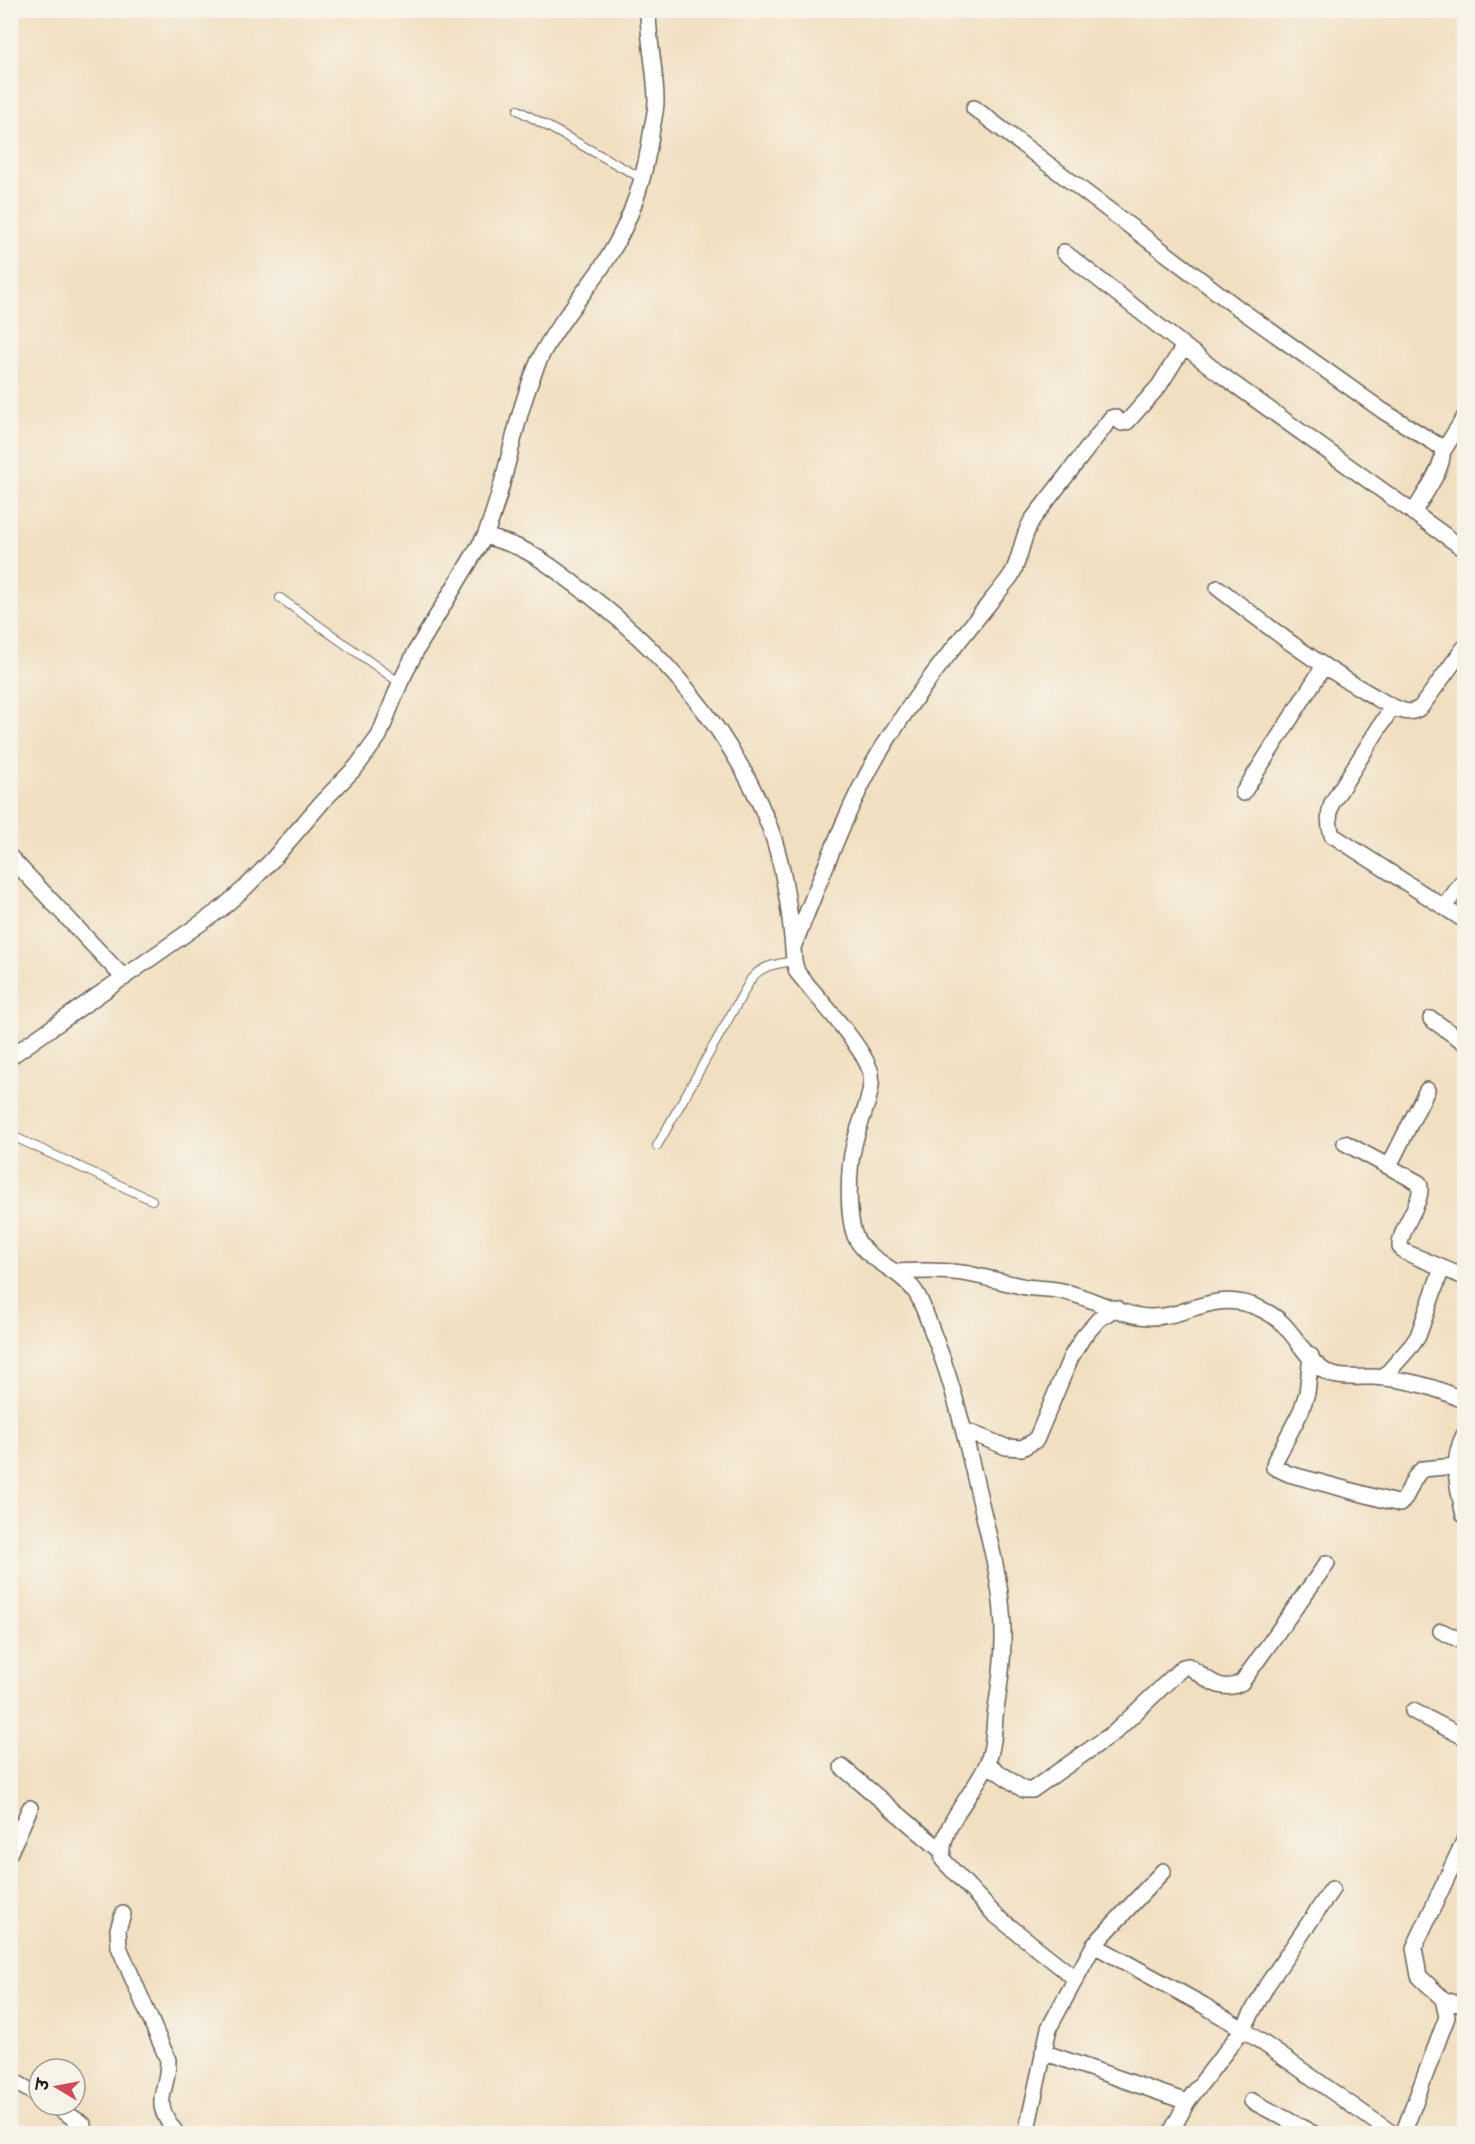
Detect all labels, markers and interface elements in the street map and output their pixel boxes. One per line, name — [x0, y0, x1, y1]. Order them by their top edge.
north arrow — [27, 2057, 87, 2117]
text: उ — [31, 2076, 54, 2094]

